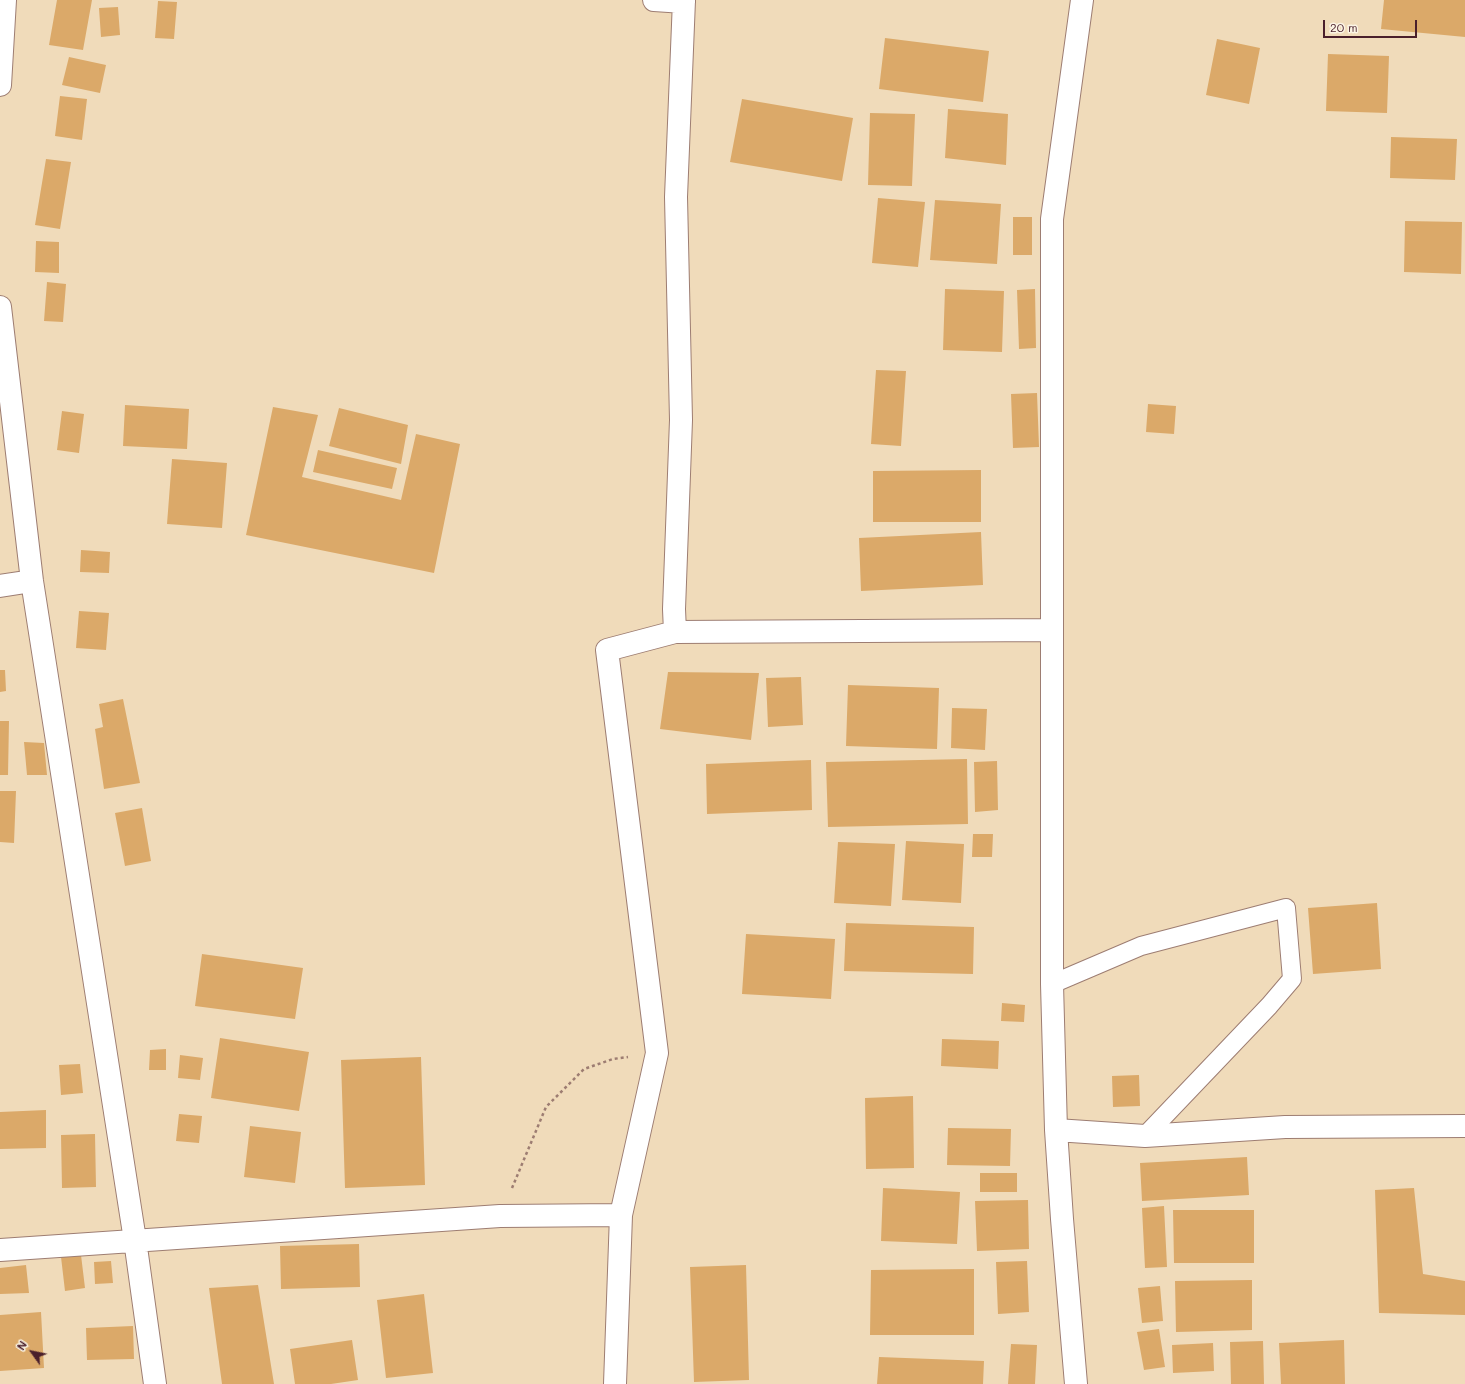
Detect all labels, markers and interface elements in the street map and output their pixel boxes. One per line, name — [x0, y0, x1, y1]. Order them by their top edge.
scale bar — [1325, 12, 1419, 38]
text: 20 m — [1330, 19, 1358, 35]
north arrow — [12, 1332, 52, 1372]
text: N — [13, 1338, 30, 1353]

